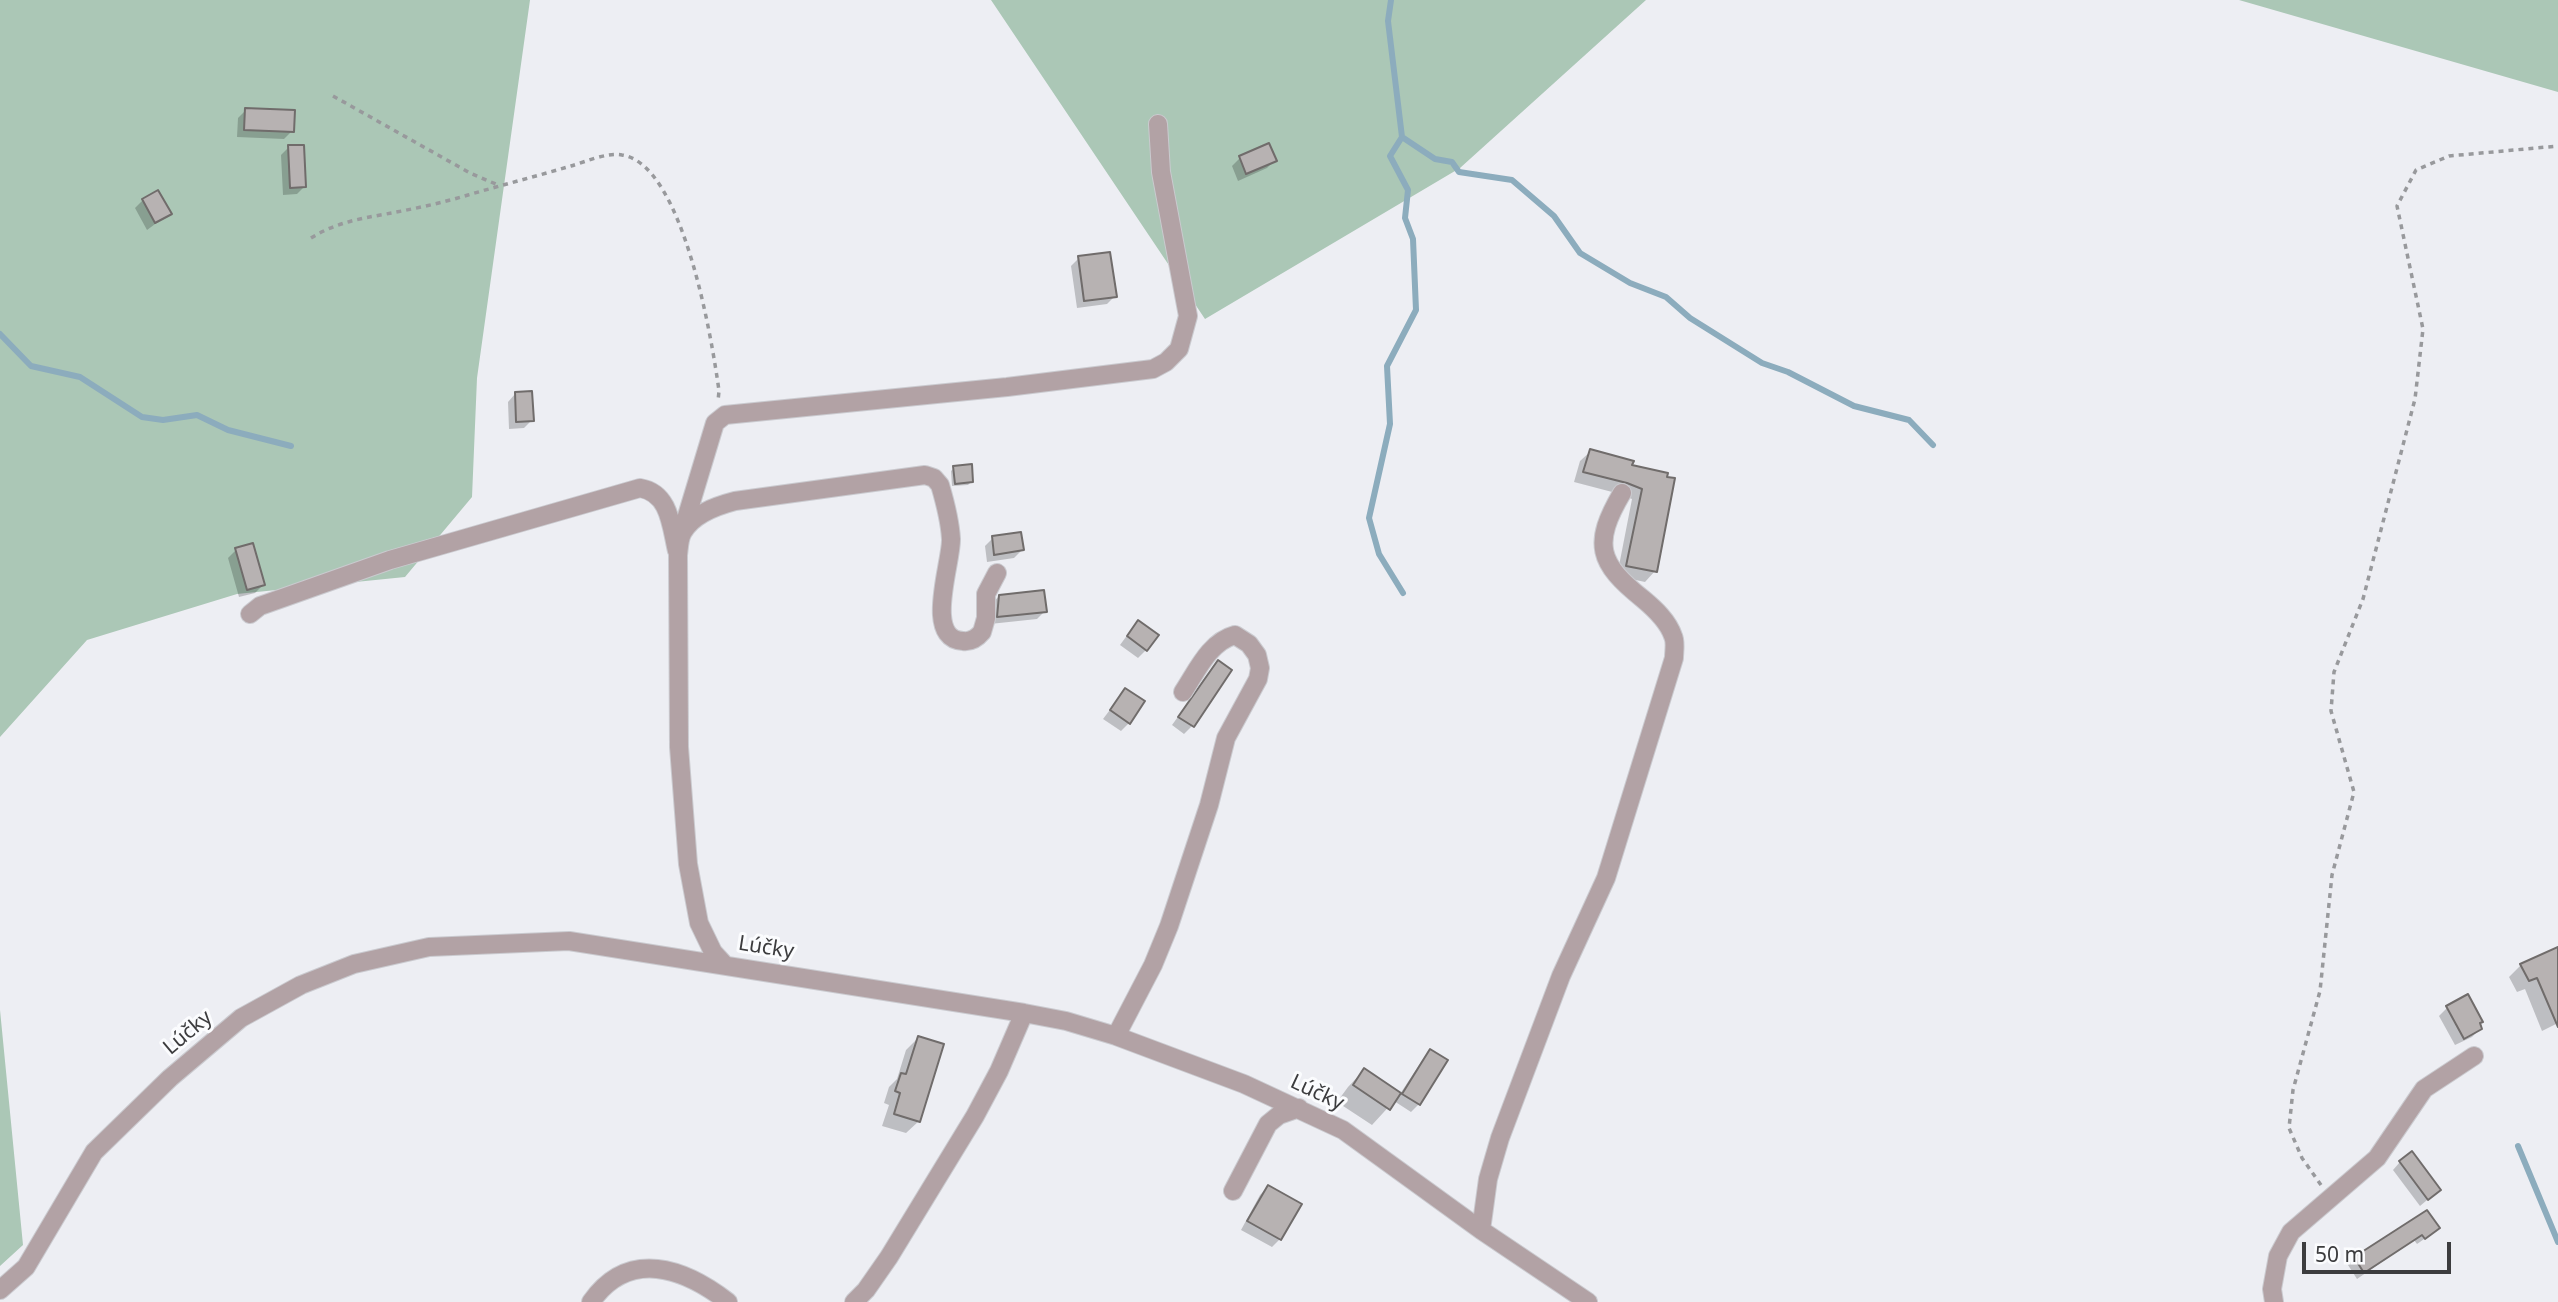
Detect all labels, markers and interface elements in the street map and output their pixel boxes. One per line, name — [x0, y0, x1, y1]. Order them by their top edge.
street label: Lúčky — [736, 931, 796, 965]
street label: Lúčky — [158, 1005, 218, 1061]
street label: Lúčky — [1286, 1070, 1348, 1116]
scale bar — [2306, 1228, 2455, 1272]
text: 50 m — [2315, 1240, 2364, 1268]

